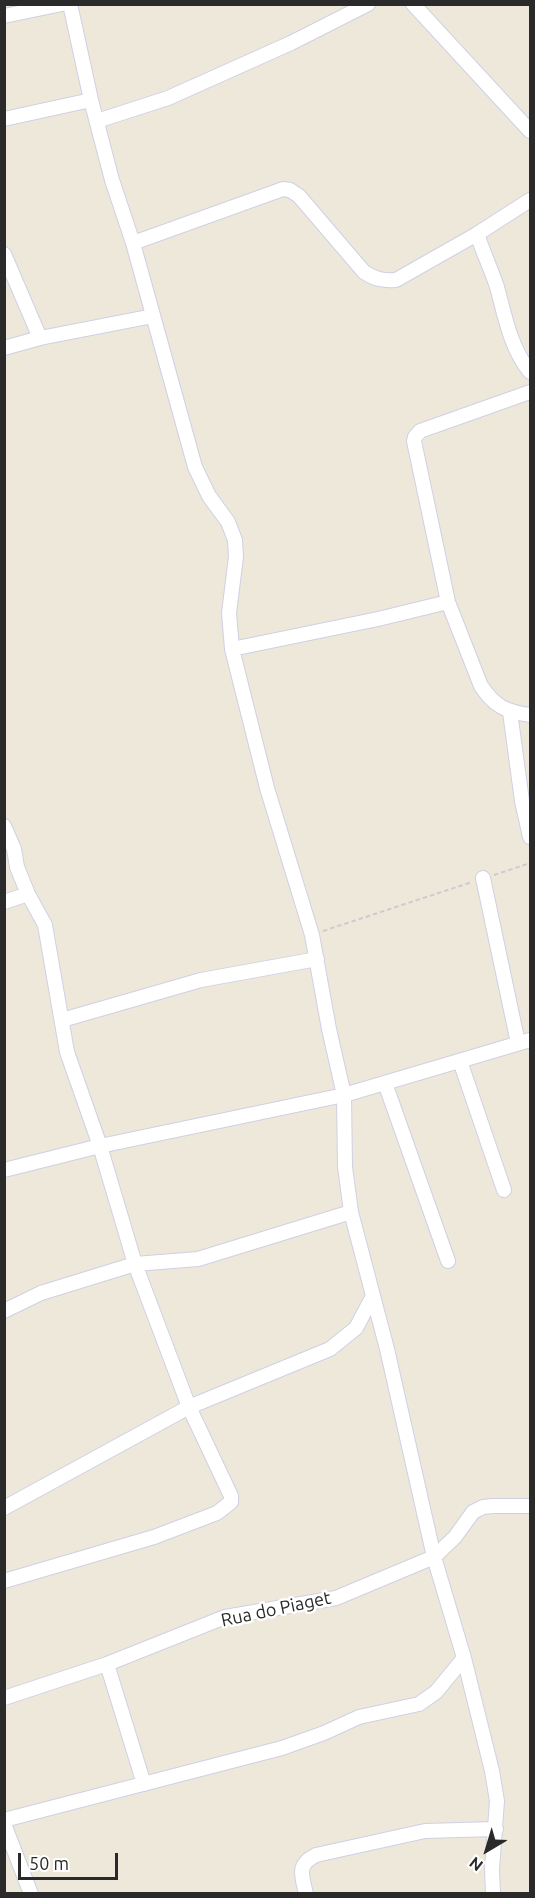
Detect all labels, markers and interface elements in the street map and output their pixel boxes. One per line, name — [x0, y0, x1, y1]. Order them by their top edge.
street label: Rua do Piaget — [219, 1587, 333, 1631]
north arrow — [457, 1820, 517, 1880]
scale bar — [21, 1841, 122, 1879]
text: 50 m — [29, 1853, 69, 1873]
text: N — [466, 1853, 486, 1875]

